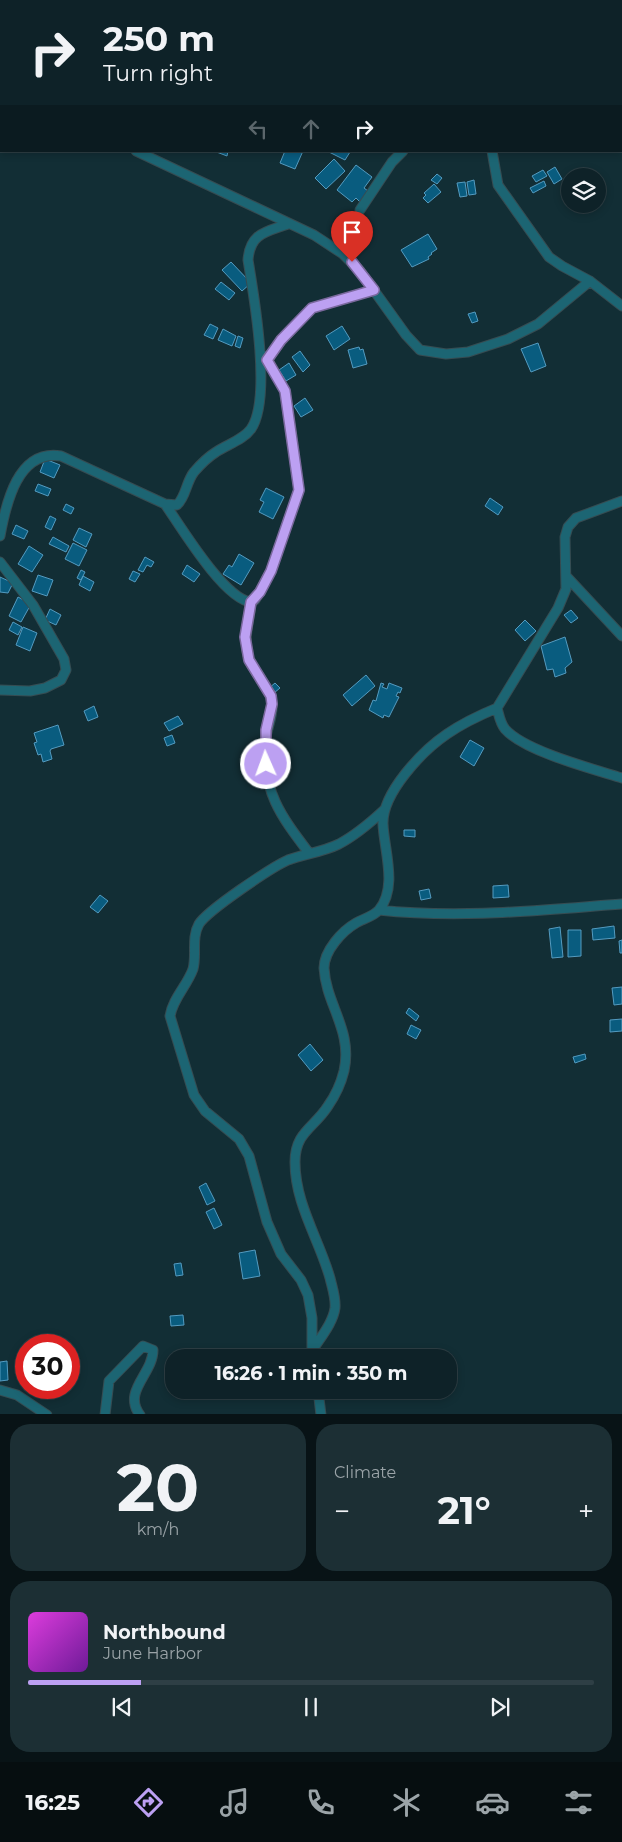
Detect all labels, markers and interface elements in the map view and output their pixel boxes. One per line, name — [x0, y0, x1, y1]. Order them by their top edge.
text: 250 m — [103, 17, 215, 60]
icon: right — [20, 20, 85, 85]
text: Turn right — [103, 60, 213, 87]
icon: left — [244, 115, 272, 143]
icon: ahead — [297, 115, 325, 143]
icon: right — [350, 115, 378, 143]
map controls — [561, 168, 606, 213]
button: layers — [561, 168, 606, 213]
pin — [331, 211, 373, 262]
icon: arrive — [338, 218, 366, 246]
position arrow — [239, 737, 291, 789]
speed limit sign: 30 — [15, 1334, 80, 1399]
text: 16:26 · 1 min · 350 m — [214, 1362, 408, 1385]
text: 20 — [117, 1448, 199, 1527]
text: Climate — [334, 1463, 396, 1482]
text: 21° — [437, 1487, 491, 1534]
text: − — [334, 1494, 350, 1528]
text: + — [578, 1494, 594, 1528]
text: km/h — [137, 1520, 179, 1539]
text: Northbound — [103, 1621, 226, 1644]
text: June Harbor — [103, 1644, 202, 1663]
icon: previous — [108, 1693, 136, 1721]
icon: pause — [297, 1693, 325, 1721]
icon: next — [486, 1693, 514, 1721]
icon: directions — [131, 1785, 166, 1820]
icon: music — [217, 1785, 252, 1820]
icon: phone — [303, 1785, 338, 1820]
icon: climate — [389, 1785, 424, 1820]
icon: car — [475, 1785, 510, 1820]
icon: filters — [561, 1785, 596, 1820]
text: 16:25 — [26, 1789, 80, 1816]

